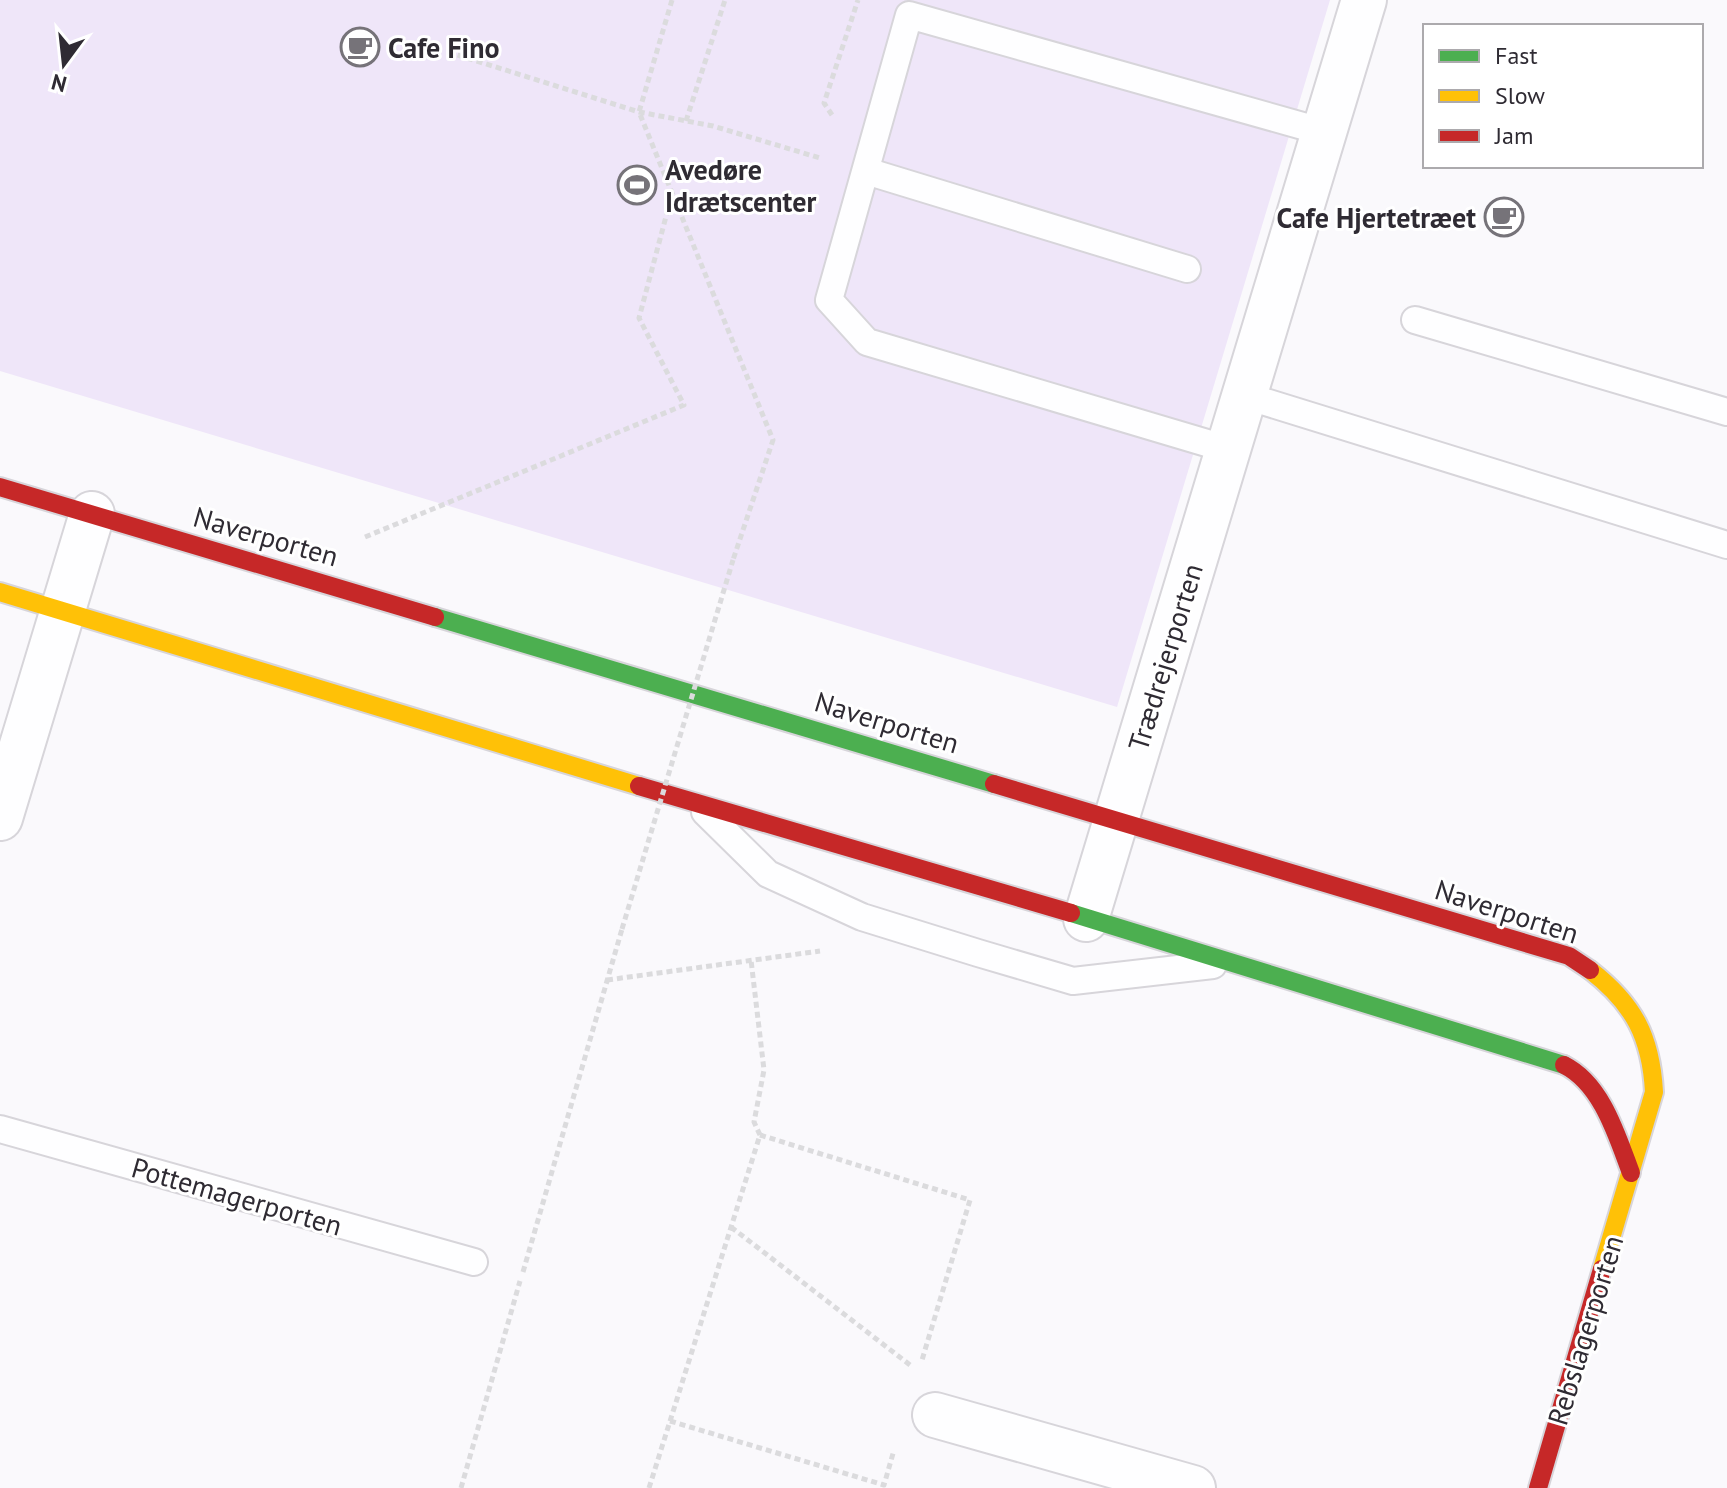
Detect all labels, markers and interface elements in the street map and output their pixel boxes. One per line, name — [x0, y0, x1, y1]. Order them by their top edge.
north arrow — [24, 24, 104, 104]
legend — [1423, 24, 1703, 168]
cafe icon: Cafe Fino — [339, 26, 381, 68]
place label: Cafe Fino — [388, 29, 499, 66]
text: Fast — [1495, 40, 1538, 71]
text: N — [48, 68, 69, 99]
text: Slow — [1495, 80, 1545, 111]
text: Jam — [1494, 120, 1533, 151]
place label: Avedøre Idrætscenter — [665, 151, 816, 220]
sports icon: Avedøre Idrætscenter — [616, 164, 658, 206]
cafe icon: Cafe Hjertetræet — [1483, 196, 1525, 238]
place label: Cafe Hjertetræet — [1277, 199, 1476, 236]
street label: Naverporten — [189, 498, 343, 574]
street label: Trædrejerporten — [1119, 559, 1211, 755]
street label: Naverporten — [810, 683, 964, 761]
street label: Naverporten — [1430, 870, 1584, 952]
street label: Pottemagerporten — [128, 1148, 346, 1244]
street label: Rebslagerporten — [1539, 1231, 1631, 1429]

